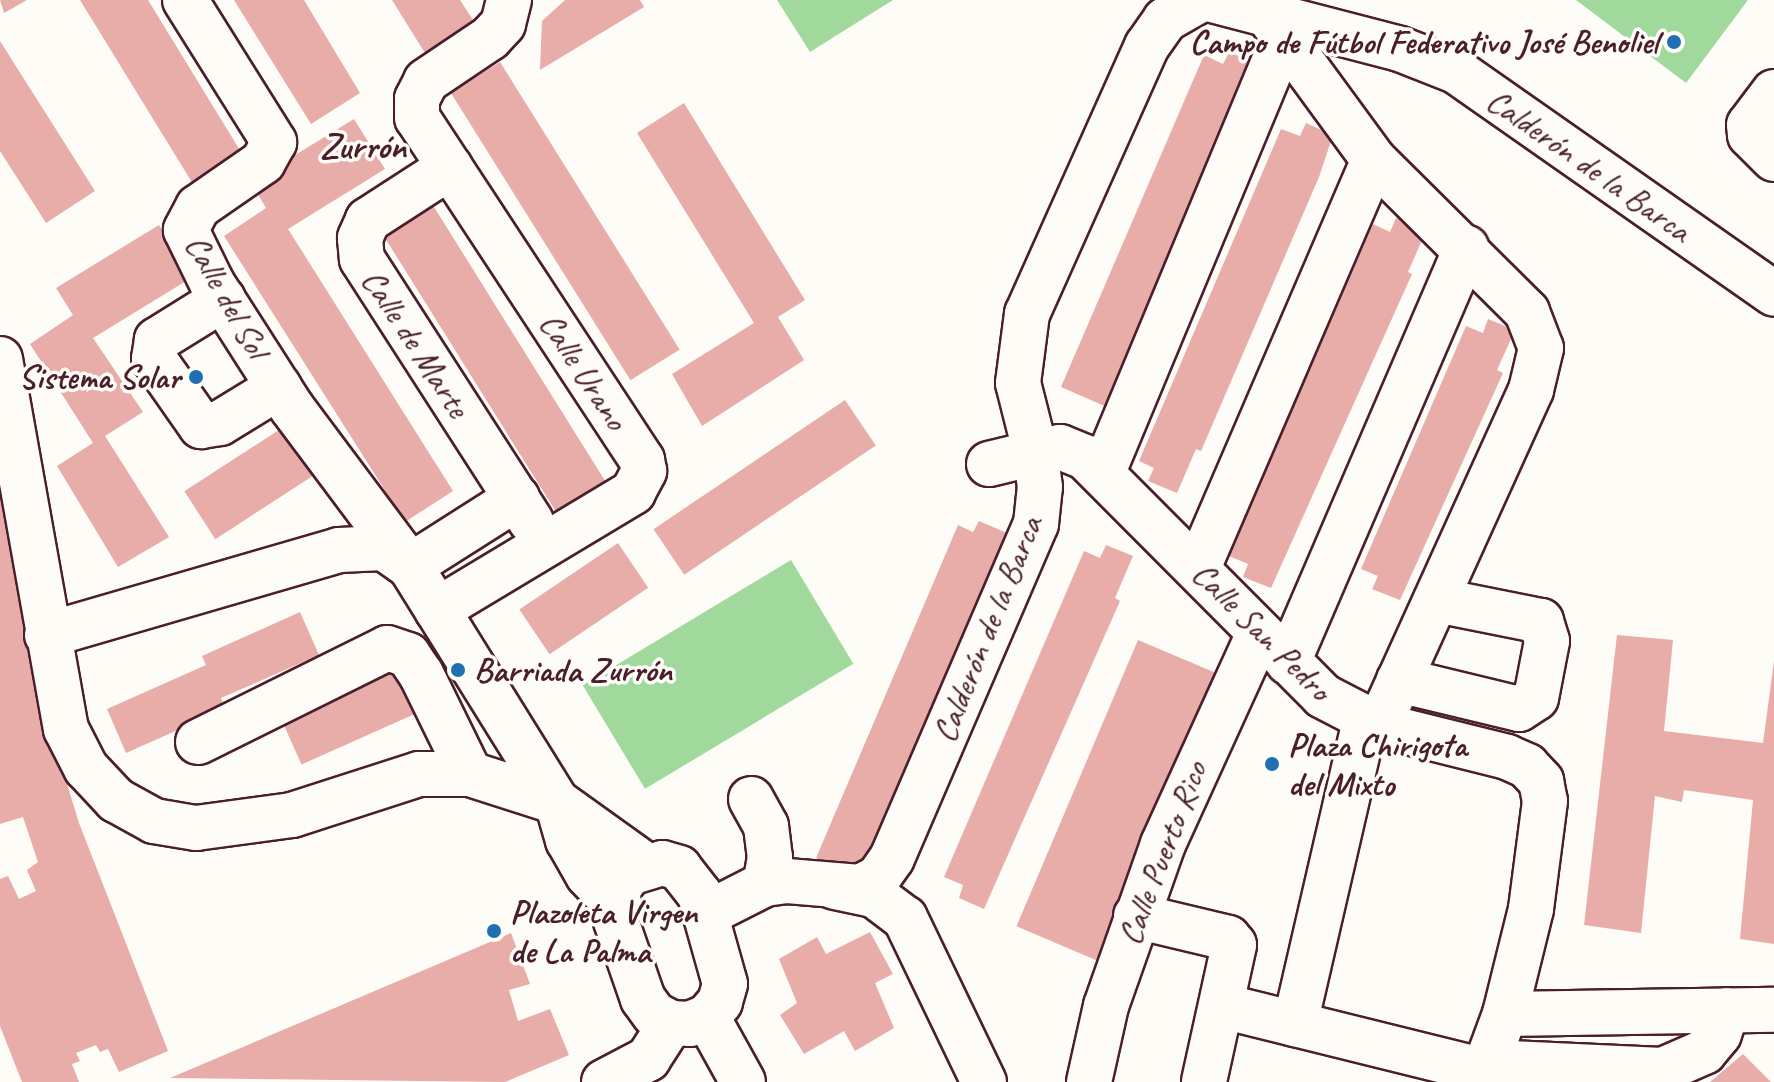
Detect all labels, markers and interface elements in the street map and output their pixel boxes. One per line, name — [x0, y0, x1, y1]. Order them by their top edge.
place label: Campo de Fútbol Federativo José Benoliel — [1190, 22, 1658, 62]
marker: Campo de Fútbol Federativo José Benoliel — [1665, 33, 1683, 51]
street label: Calderón de la Barca — [1479, 79, 1699, 251]
district label: Zurrón — [320, 125, 406, 169]
street label: Calle del Sol — [177, 228, 277, 364]
street label: Calle de Marte — [353, 261, 479, 425]
street label: Calle Urano — [531, 304, 637, 438]
place label: Sistema Solar — [18, 357, 180, 397]
marker: Sistema Solar — [187, 368, 205, 386]
street label: Calderón de la Barca — [923, 510, 1051, 748]
street label: Calle San Pedro — [1184, 553, 1340, 709]
place label: Barriada Zurrón — [474, 650, 671, 690]
marker: Barriada Zurrón — [449, 661, 467, 679]
place label: Plaza Chirigota del Mixto — [1288, 724, 1467, 804]
marker: Plaza Chirigota del Mixto — [1263, 755, 1281, 773]
street label: Calle Puerto Rico — [1108, 756, 1216, 950]
place label: Plazoleta Virgen de La Palma — [510, 891, 697, 970]
marker: Plazoleta Virgen de La Palma — [485, 922, 503, 940]

